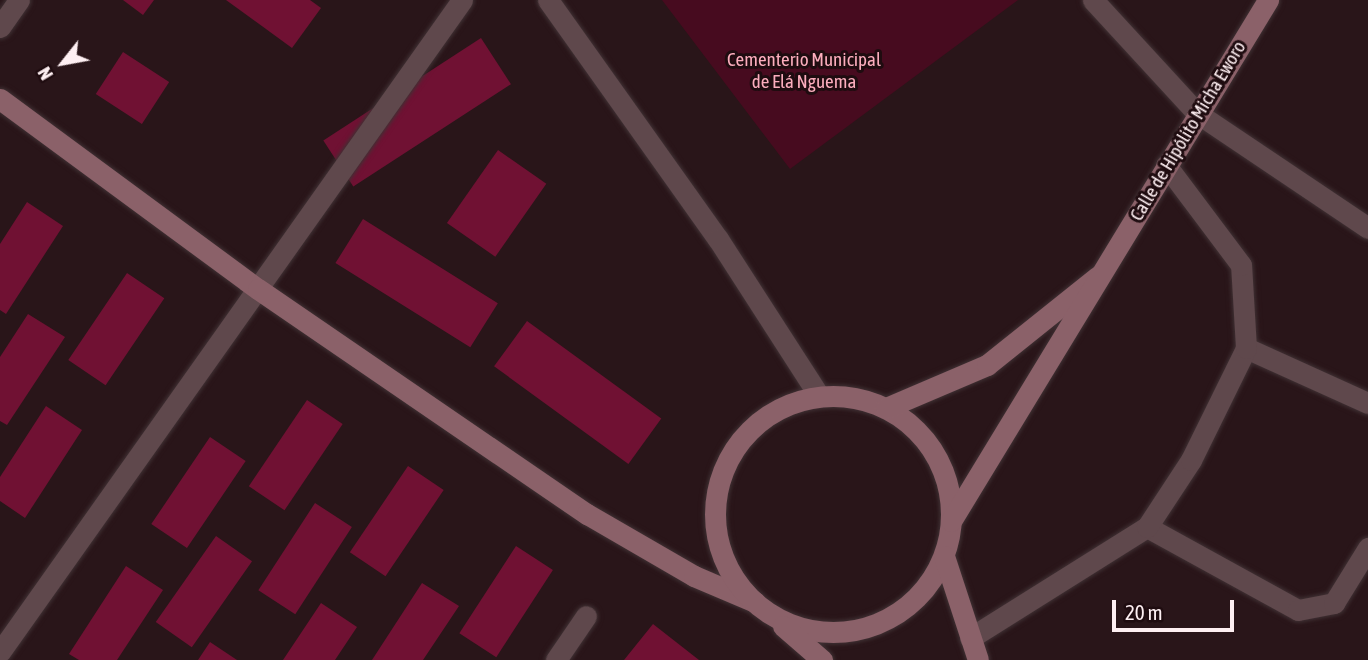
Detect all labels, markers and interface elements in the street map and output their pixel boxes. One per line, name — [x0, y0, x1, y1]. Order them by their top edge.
north arrow — [28, 28, 98, 98]
street label: Calle de Hipólito Micha Eworo — [1125, 37, 1251, 225]
park label: Cementerio Municipal de Elá Nguema — [727, 49, 881, 93]
text: N — [33, 63, 57, 84]
scale bar — [1116, 586, 1238, 630]
text: 20 m — [1125, 600, 1163, 624]

